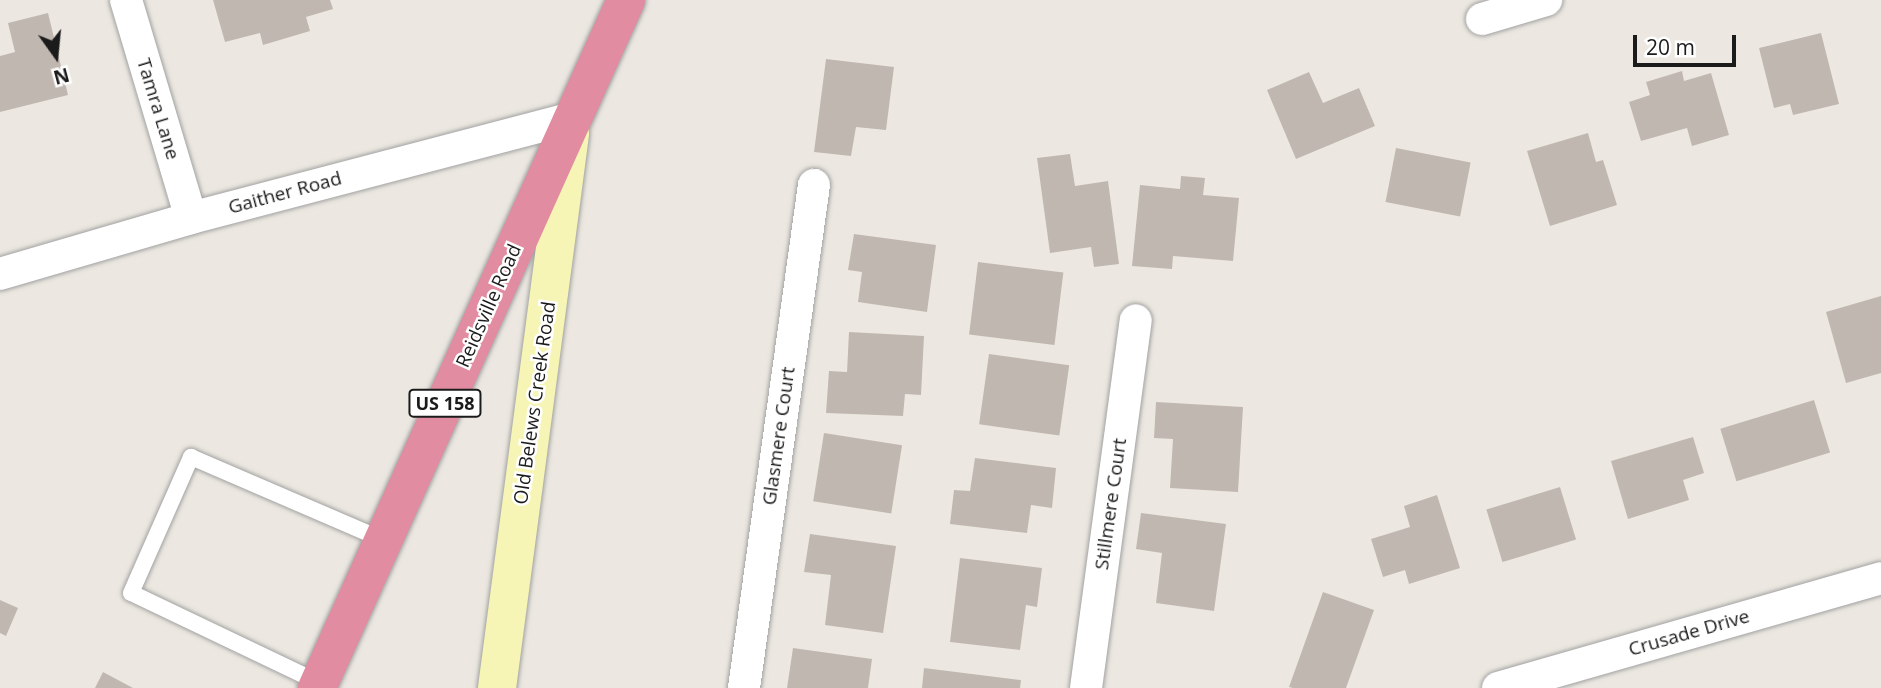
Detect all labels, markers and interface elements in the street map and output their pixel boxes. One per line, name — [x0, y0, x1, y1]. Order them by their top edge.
north arrow — [21, 21, 91, 91]
scale bar — [1636, 21, 1739, 65]
text: 20 m — [1646, 33, 1695, 61]
street label: Tamra Lane — [132, 56, 184, 162]
text: N — [51, 62, 72, 91]
street label: Gaither Road — [226, 167, 344, 219]
street label: Reidsville Road — [452, 241, 526, 371]
street label: Old Belews Creek Road — [509, 300, 561, 506]
street label: Glasmere Court — [758, 365, 800, 507]
road number: US 158 — [408, 388, 482, 418]
street label: Stillmere Court — [1090, 437, 1132, 571]
street label: Crusade Drive — [1626, 605, 1752, 661]

